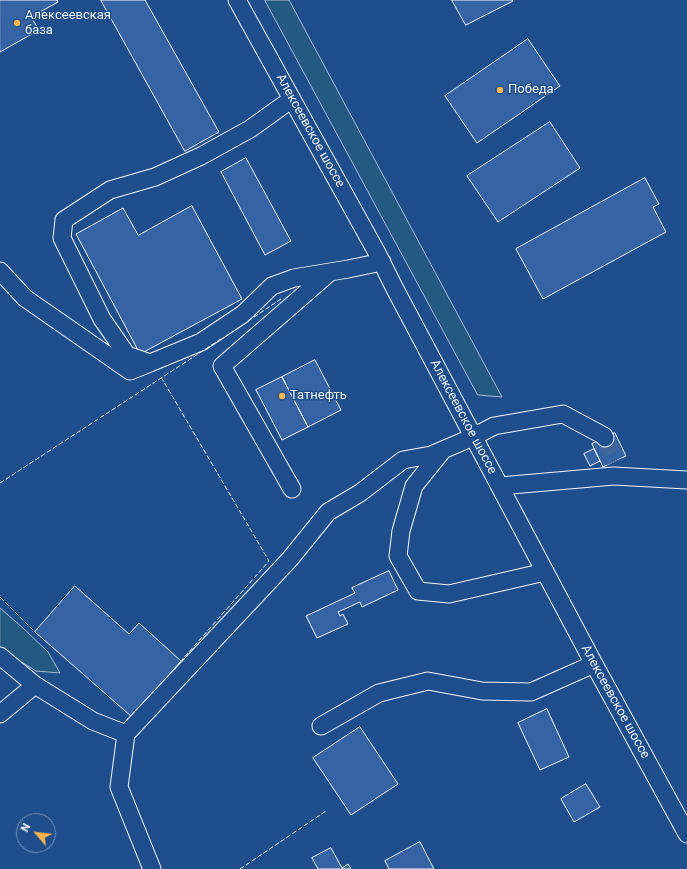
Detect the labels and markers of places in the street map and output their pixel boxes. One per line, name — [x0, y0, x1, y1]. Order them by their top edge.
place label: Алексеевская база — [25, 8, 111, 39]
marker: Алексеевская база — [12, 18, 22, 28]
place label: Победа — [508, 82, 554, 98]
marker: Победа — [495, 85, 505, 95]
place label: Татнефть — [290, 388, 347, 404]
marker: Татнефть — [277, 391, 287, 401]

